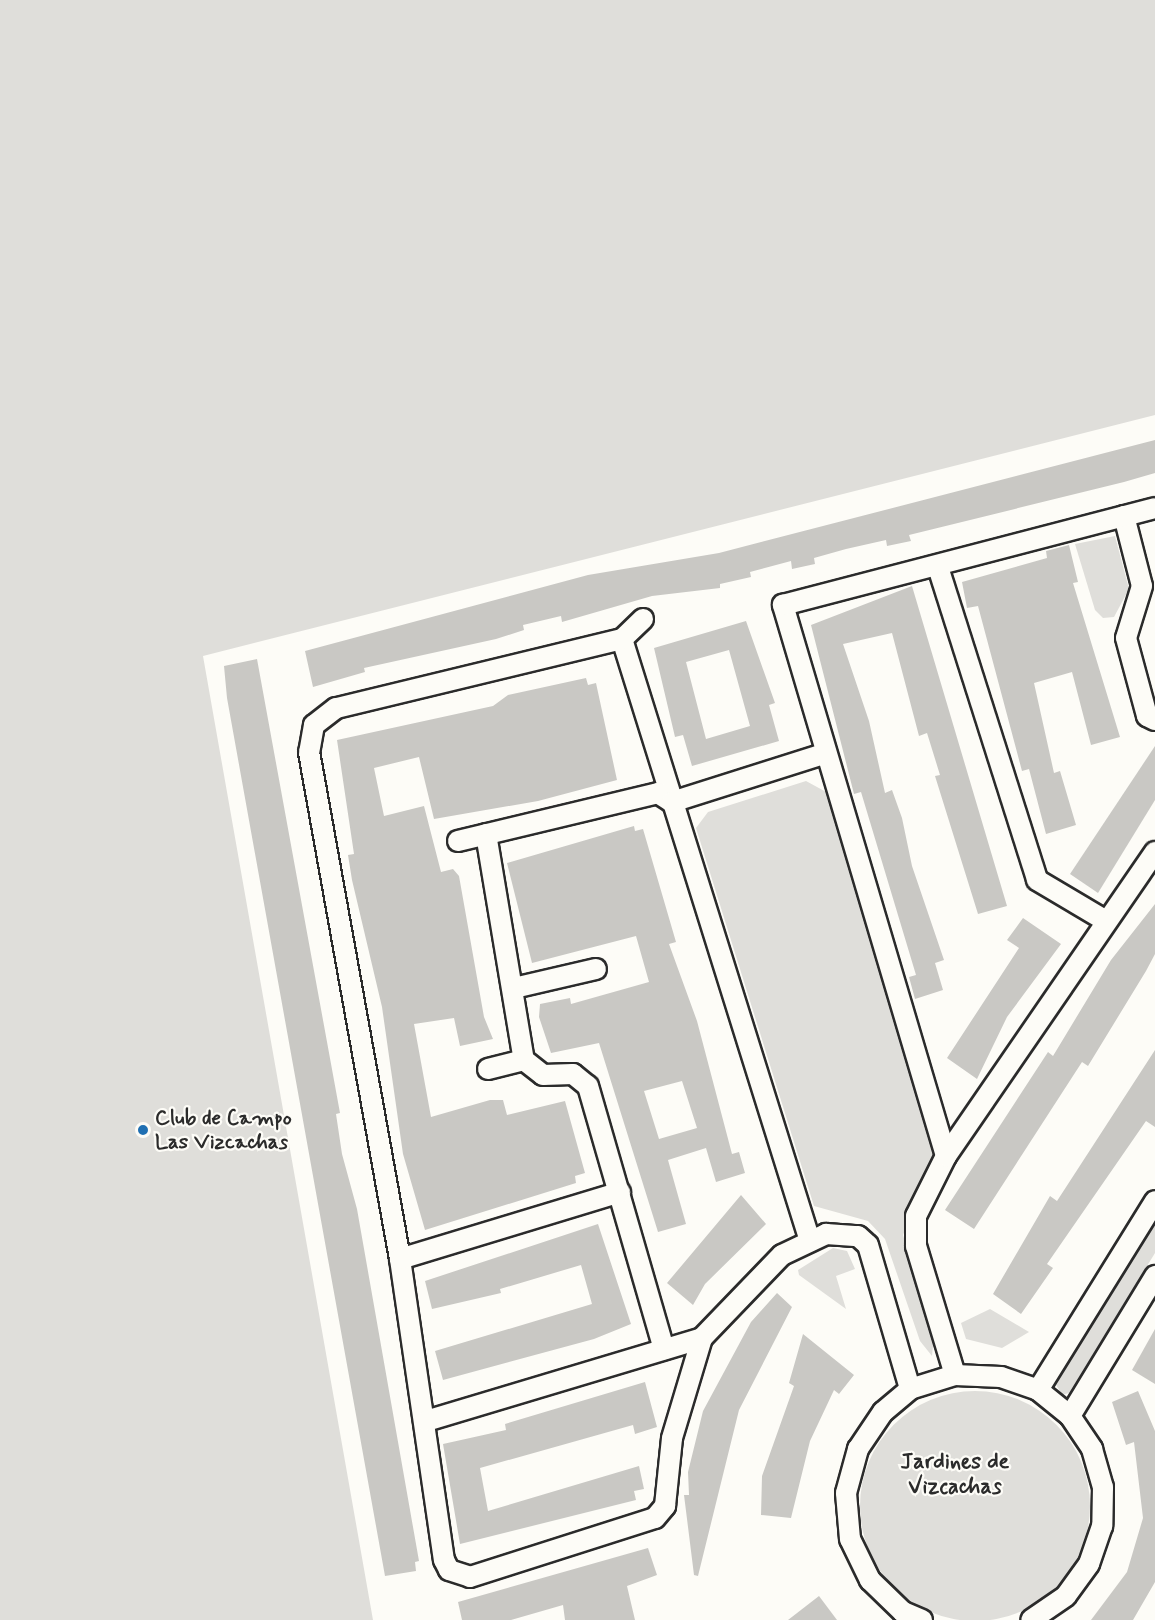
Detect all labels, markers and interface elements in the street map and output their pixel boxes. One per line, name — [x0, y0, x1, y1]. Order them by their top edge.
place label: Club de Campo Las Vizcachas — [155, 1105, 290, 1155]
marker: Club de Campo Las Vizcachas — [136, 1123, 150, 1137]
district label: Jardines de Vizcachas — [901, 1449, 1009, 1500]

